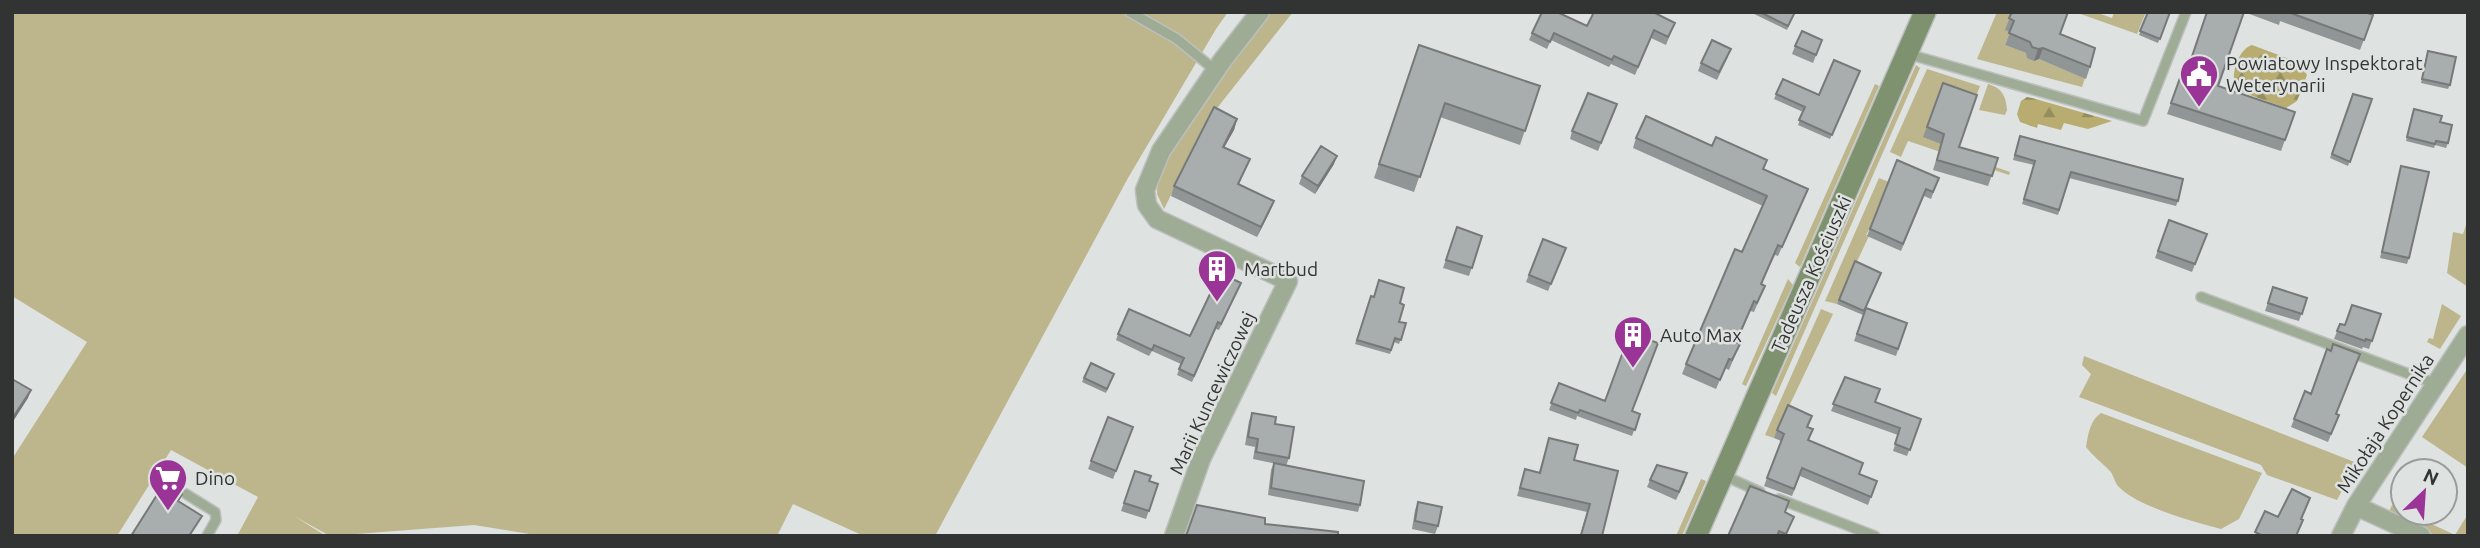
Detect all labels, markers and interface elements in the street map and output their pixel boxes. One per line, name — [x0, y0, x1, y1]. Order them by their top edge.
place label: Powiatowy Inspektorat Weterynarii — [2226, 52, 2423, 96]
public building icon: Powiatowy Inspektorat Weterynarii — [2178, 53, 2220, 108]
street label: Tadeusza Kościuszki — [1767, 192, 1855, 356]
building icon: Martbud — [1196, 248, 1238, 303]
place label: Martbud — [1244, 258, 1318, 280]
street label: Marii Kuncewiczowej — [1165, 308, 1259, 478]
building icon: Auto Max — [1612, 314, 1654, 369]
place label: Auto Max — [1660, 324, 1742, 346]
street label: Mikołaja Kopernika — [2332, 349, 2438, 497]
supermarket icon: Dino — [147, 457, 189, 512]
north arrow — [2389, 457, 2459, 527]
text: N — [2420, 464, 2442, 490]
place label: Dino — [195, 467, 235, 489]

